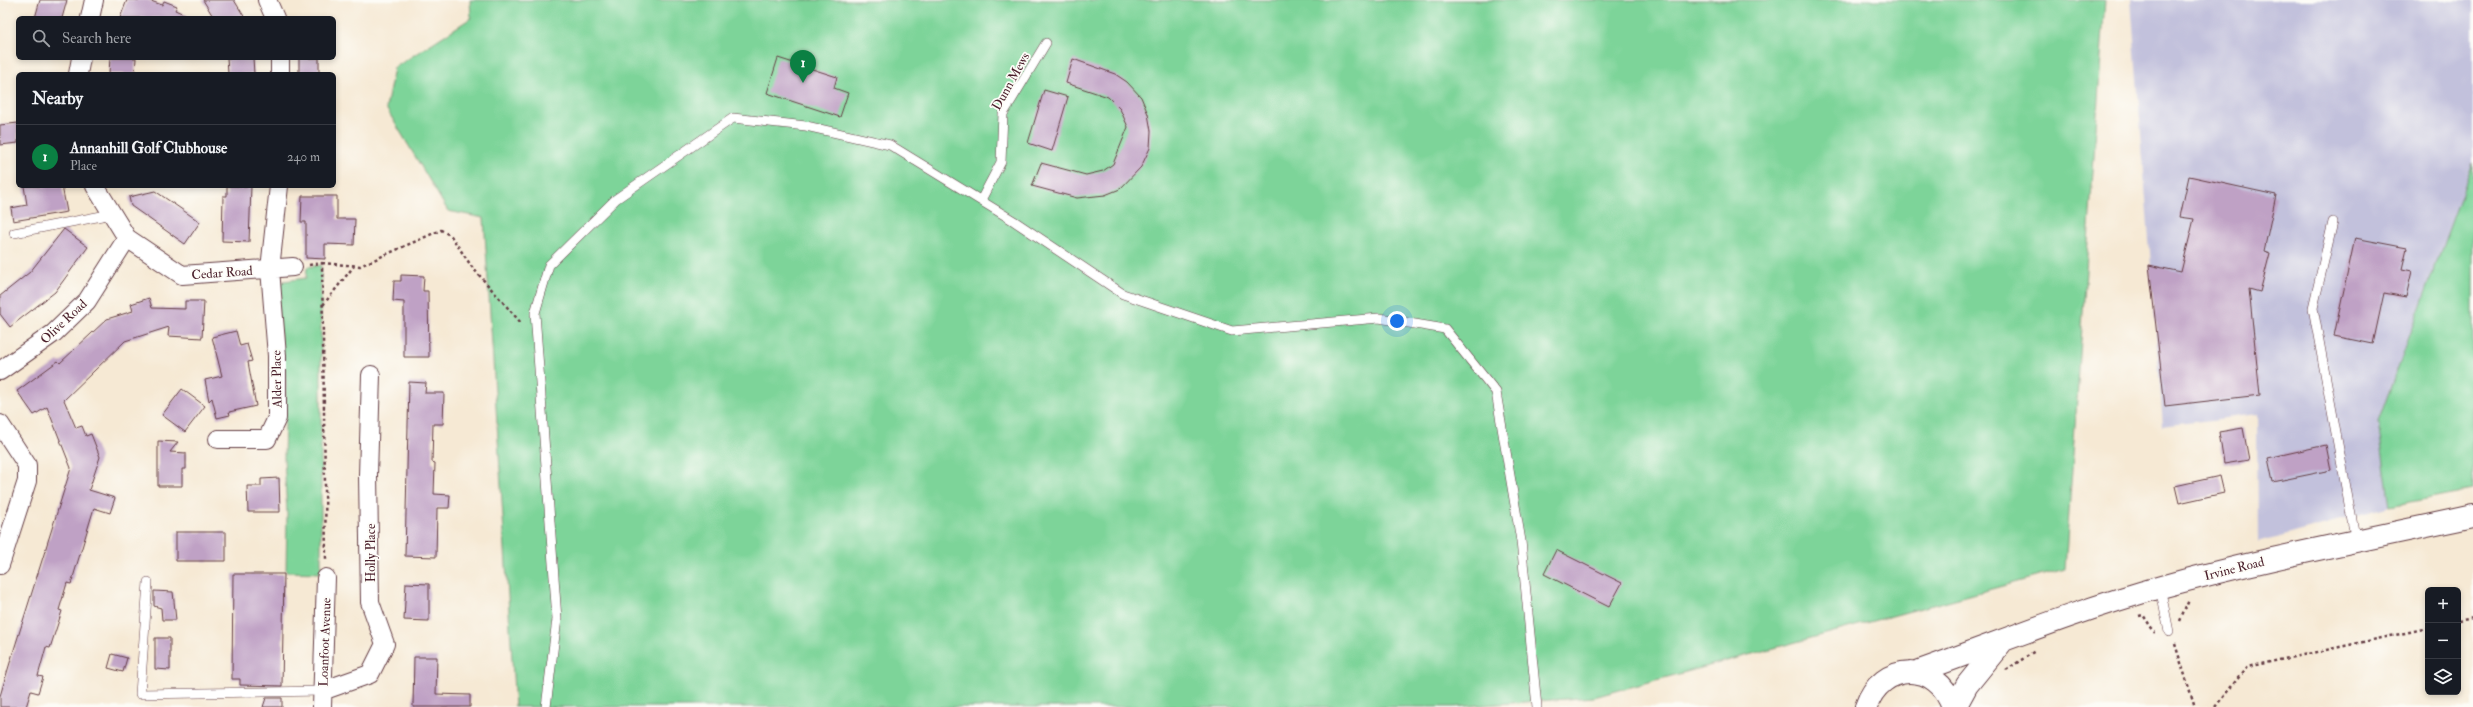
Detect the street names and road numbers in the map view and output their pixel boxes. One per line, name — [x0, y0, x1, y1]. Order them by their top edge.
street label: Dunn Mews — [988, 49, 1034, 113]
street label: Cedar Road — [191, 263, 254, 283]
street label: Olive Road — [37, 296, 91, 347]
street label: Alder Place — [268, 349, 286, 409]
street label: Holly Place — [363, 523, 380, 582]
street label: Irvine Road — [2203, 554, 2267, 584]
street label: Loanfoot Avenue — [315, 597, 335, 687]

